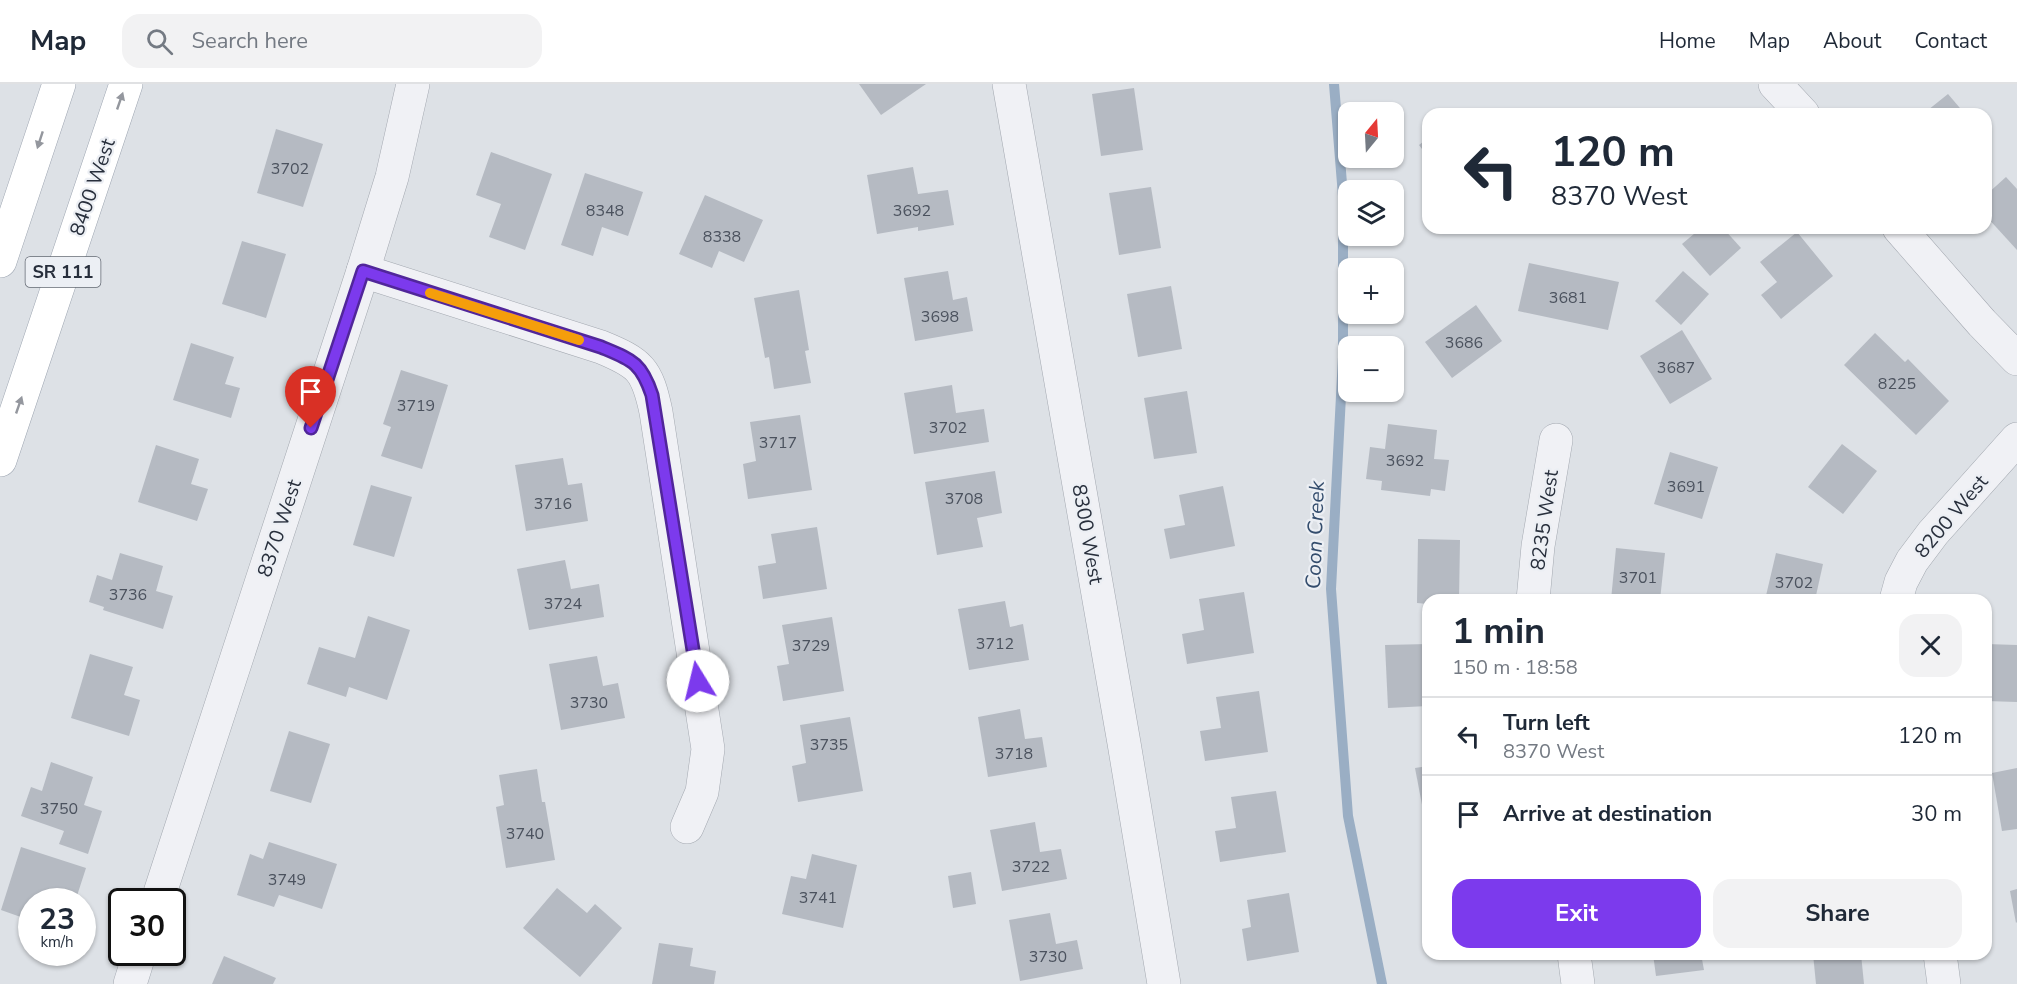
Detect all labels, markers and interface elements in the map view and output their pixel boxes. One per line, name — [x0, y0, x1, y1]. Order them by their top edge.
search box — [122, 14, 542, 68]
text: Map — [30, 22, 86, 60]
icon: search — [143, 25, 176, 58]
text: Search here — [191, 26, 308, 56]
text: Home — [1659, 27, 1716, 55]
text: Map — [1749, 27, 1790, 55]
text: About — [1823, 27, 1881, 55]
text: Contact — [1914, 27, 1987, 55]
one-way arrow — [116, 91, 126, 109]
north arrow — [1338, 102, 1404, 168]
map controls — [1338, 102, 1404, 402]
text: 120 m — [1551, 124, 1675, 181]
one-way arrow — [35, 131, 45, 149]
icon: left — [1452, 132, 1530, 210]
street label: 8400 West — [63, 134, 122, 239]
house number: 3702 — [271, 158, 309, 180]
text: 8370 West — [1551, 178, 1688, 215]
button: layers — [1338, 180, 1404, 246]
house number: 8348 — [586, 200, 624, 222]
house number: 3692 — [893, 200, 931, 222]
house number: 8338 — [703, 226, 741, 248]
road number: SR 111 — [26, 257, 100, 287]
button: + — [1338, 258, 1404, 324]
house number: 3681 — [1549, 287, 1587, 309]
house number: 3698 — [921, 306, 959, 328]
house number: 3686 — [1445, 332, 1483, 354]
button: − — [1338, 336, 1404, 402]
house number: 3687 — [1657, 357, 1695, 379]
pin — [285, 366, 336, 428]
house number: 8225 — [1878, 373, 1916, 395]
icon: arrive — [294, 375, 327, 408]
house number: 3719 — [397, 395, 435, 417]
one-way arrow — [14, 396, 24, 414]
house number: 3702 — [929, 417, 967, 439]
house number: 3717 — [759, 432, 797, 454]
house number: 3692 — [1386, 450, 1424, 472]
street label: 8235 West — [1524, 467, 1565, 572]
street label: 8200 West — [1909, 468, 1995, 564]
street label: 8370 West — [251, 475, 308, 580]
house number: 3691 — [1667, 476, 1705, 498]
water label: Coon Creek — [1299, 480, 1331, 590]
street label: 8300 West — [1065, 482, 1110, 587]
house number: 3708 — [945, 488, 983, 510]
house number: 3716 — [534, 493, 572, 515]
house number: 3701 — [1619, 567, 1657, 589]
house number: 3702 — [1775, 572, 1813, 594]
house number: 3736 — [109, 584, 147, 606]
house number: 3724 — [544, 593, 583, 615]
text: 1 min — [1452, 607, 1545, 656]
button: close — [1899, 614, 1962, 677]
house number: 3712 — [976, 633, 1014, 655]
house number: 3729 — [792, 635, 830, 657]
position arrow — [666, 649, 730, 713]
text: 150 m · 18:58 — [1452, 654, 1578, 681]
house number: 3730 — [570, 692, 608, 714]
text: Turn left — [1503, 708, 1590, 738]
icon: left — [1452, 720, 1485, 753]
text: 120 m — [1898, 721, 1962, 751]
house number: 3735 — [810, 734, 848, 756]
text: 8370 West — [1503, 738, 1604, 765]
house number: 3718 — [995, 743, 1033, 765]
house number: 3750 — [40, 798, 78, 820]
icon: arrive — [1452, 798, 1485, 831]
text: Arrive at destination — [1503, 799, 1712, 829]
text: 30 m — [1911, 799, 1962, 829]
house number: 3740 — [506, 823, 544, 845]
house number: 3722 — [1012, 856, 1050, 878]
house number: 3749 — [268, 869, 306, 891]
button: Exit — [1452, 879, 1701, 948]
button: Share — [1713, 879, 1962, 948]
house number: 3741 — [799, 887, 837, 909]
speed limit sign: 30 — [108, 888, 186, 966]
text: 23 — [39, 899, 75, 940]
text: km/h — [40, 932, 74, 952]
house number: 3730 — [1029, 946, 1067, 968]

